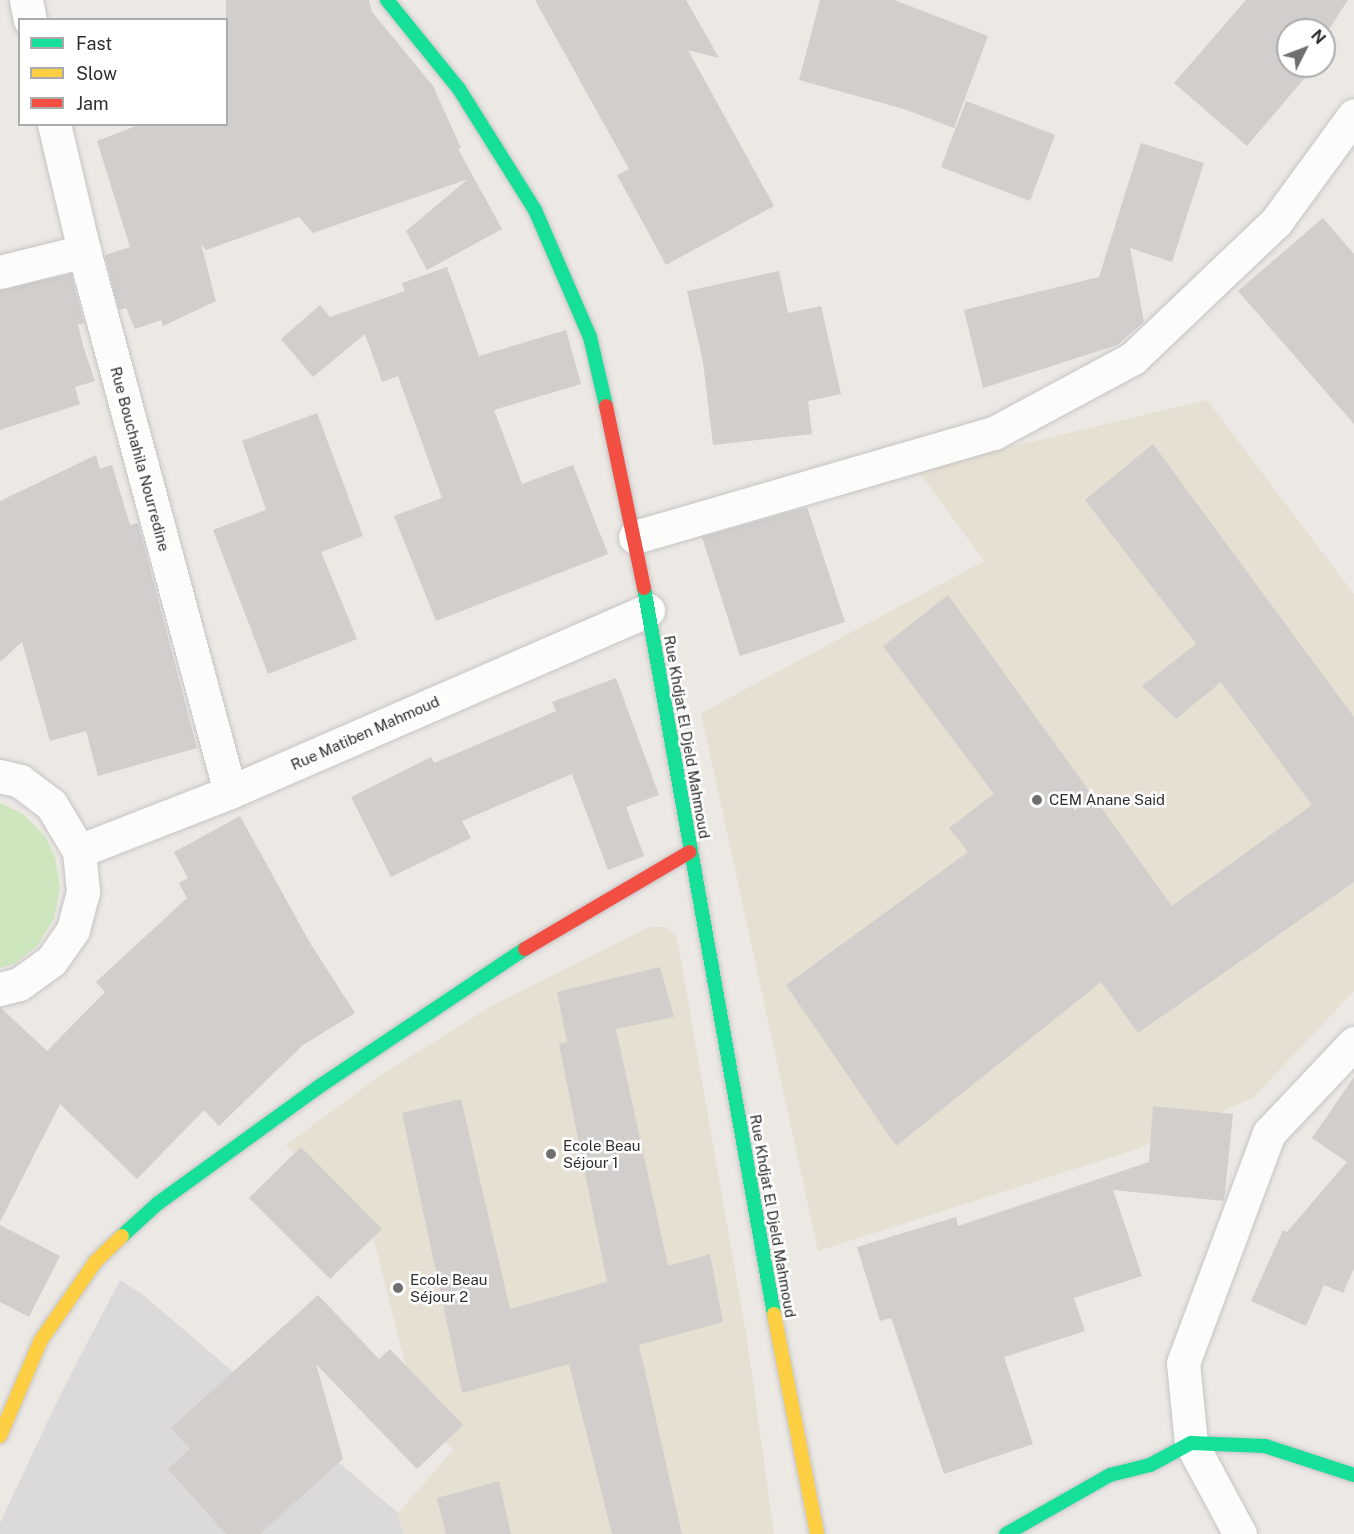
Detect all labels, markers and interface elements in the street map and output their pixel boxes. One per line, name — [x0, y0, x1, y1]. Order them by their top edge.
legend — [18, 18, 228, 126]
north arrow — [1276, 18, 1336, 78]
text: N — [1307, 26, 1330, 48]
text: Fast — [76, 33, 112, 54]
text: Slow — [76, 63, 117, 84]
text: Jam — [76, 93, 109, 114]
street label: Rue Bouchahila Nourredine — [107, 365, 173, 553]
street label: Rue Khdjat El Djeld Mahmoud — [660, 634, 714, 840]
street label: Rue Matiben Mahmoud — [288, 692, 442, 774]
place label: CEM Anane Said — [1049, 791, 1165, 809]
marker: CEM Anane Said — [1030, 793, 1044, 807]
street label: Rue Khdjat El Djeld Mahmoud — [746, 1113, 800, 1319]
place label: Ecole Beau Séjour 1 — [563, 1136, 641, 1171]
marker: Ecole Beau Séjour 1 — [544, 1147, 558, 1161]
place label: Ecole Beau Séjour 2 — [410, 1270, 488, 1305]
marker: Ecole Beau Séjour 2 — [391, 1281, 405, 1295]

